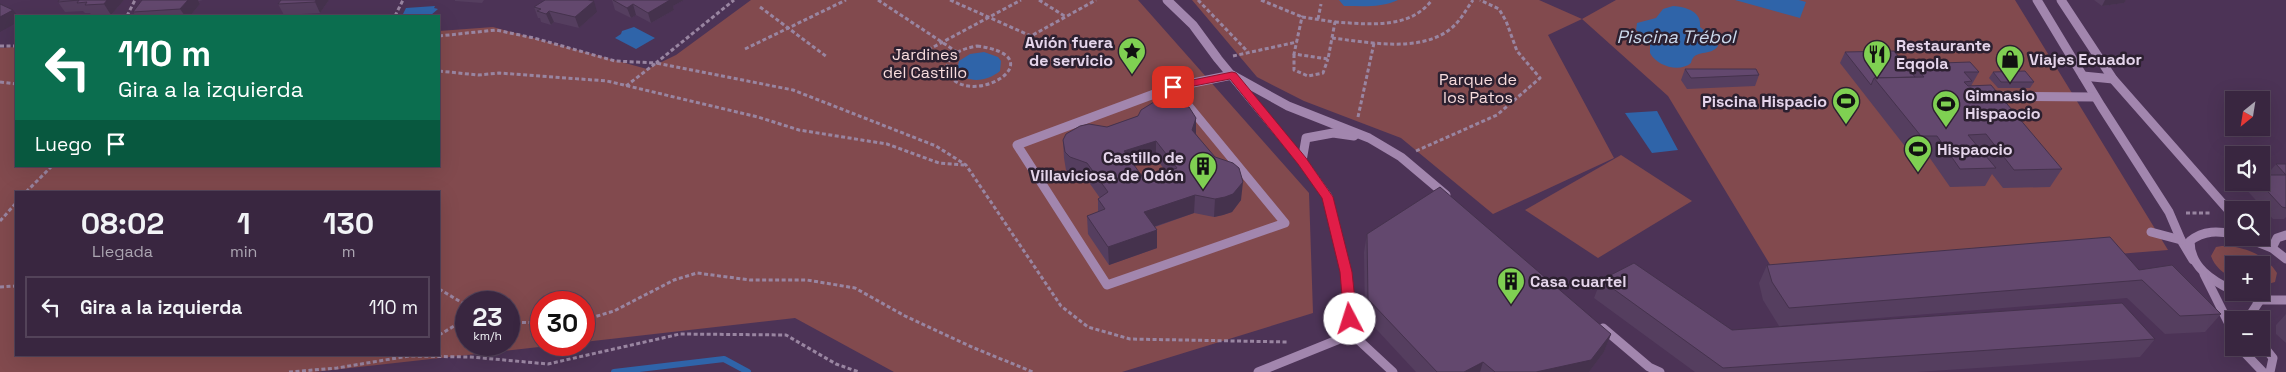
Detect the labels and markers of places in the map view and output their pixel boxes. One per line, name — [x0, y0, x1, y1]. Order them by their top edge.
place label: Avión fuera de servicio — [1025, 32, 1113, 71]
place label: Restaurante Eqqola — [1896, 35, 1991, 74]
place icon: Avión fuera de servicio — [1117, 36, 1147, 75]
restaurant icon: Restaurante Eqqola — [1862, 39, 1892, 78]
shop icon: Viajes Ecuador — [1995, 44, 2025, 83]
place label: Viajes Ecuador — [2029, 49, 2142, 70]
pin — [1152, 66, 1194, 108]
place label: Gimnasio Hispaocio — [1965, 85, 2041, 124]
sports icon: Piscina Hispacio — [1831, 86, 1861, 125]
sports icon: Gimnasio Hispaocio — [1931, 89, 1961, 128]
place label: Piscina Hispacio — [1702, 91, 1827, 112]
sports icon: Hispaocio — [1903, 134, 1933, 173]
place label: Hispaocio — [1937, 139, 2013, 160]
place label: Castillo de Villaviciosa de Odón — [1030, 147, 1184, 186]
building icon: Castillo de Villaviciosa de Odón — [1188, 151, 1218, 190]
building icon: Casa cuartel — [1496, 266, 1526, 305]
place label: Casa cuartel — [1530, 271, 1626, 292]

